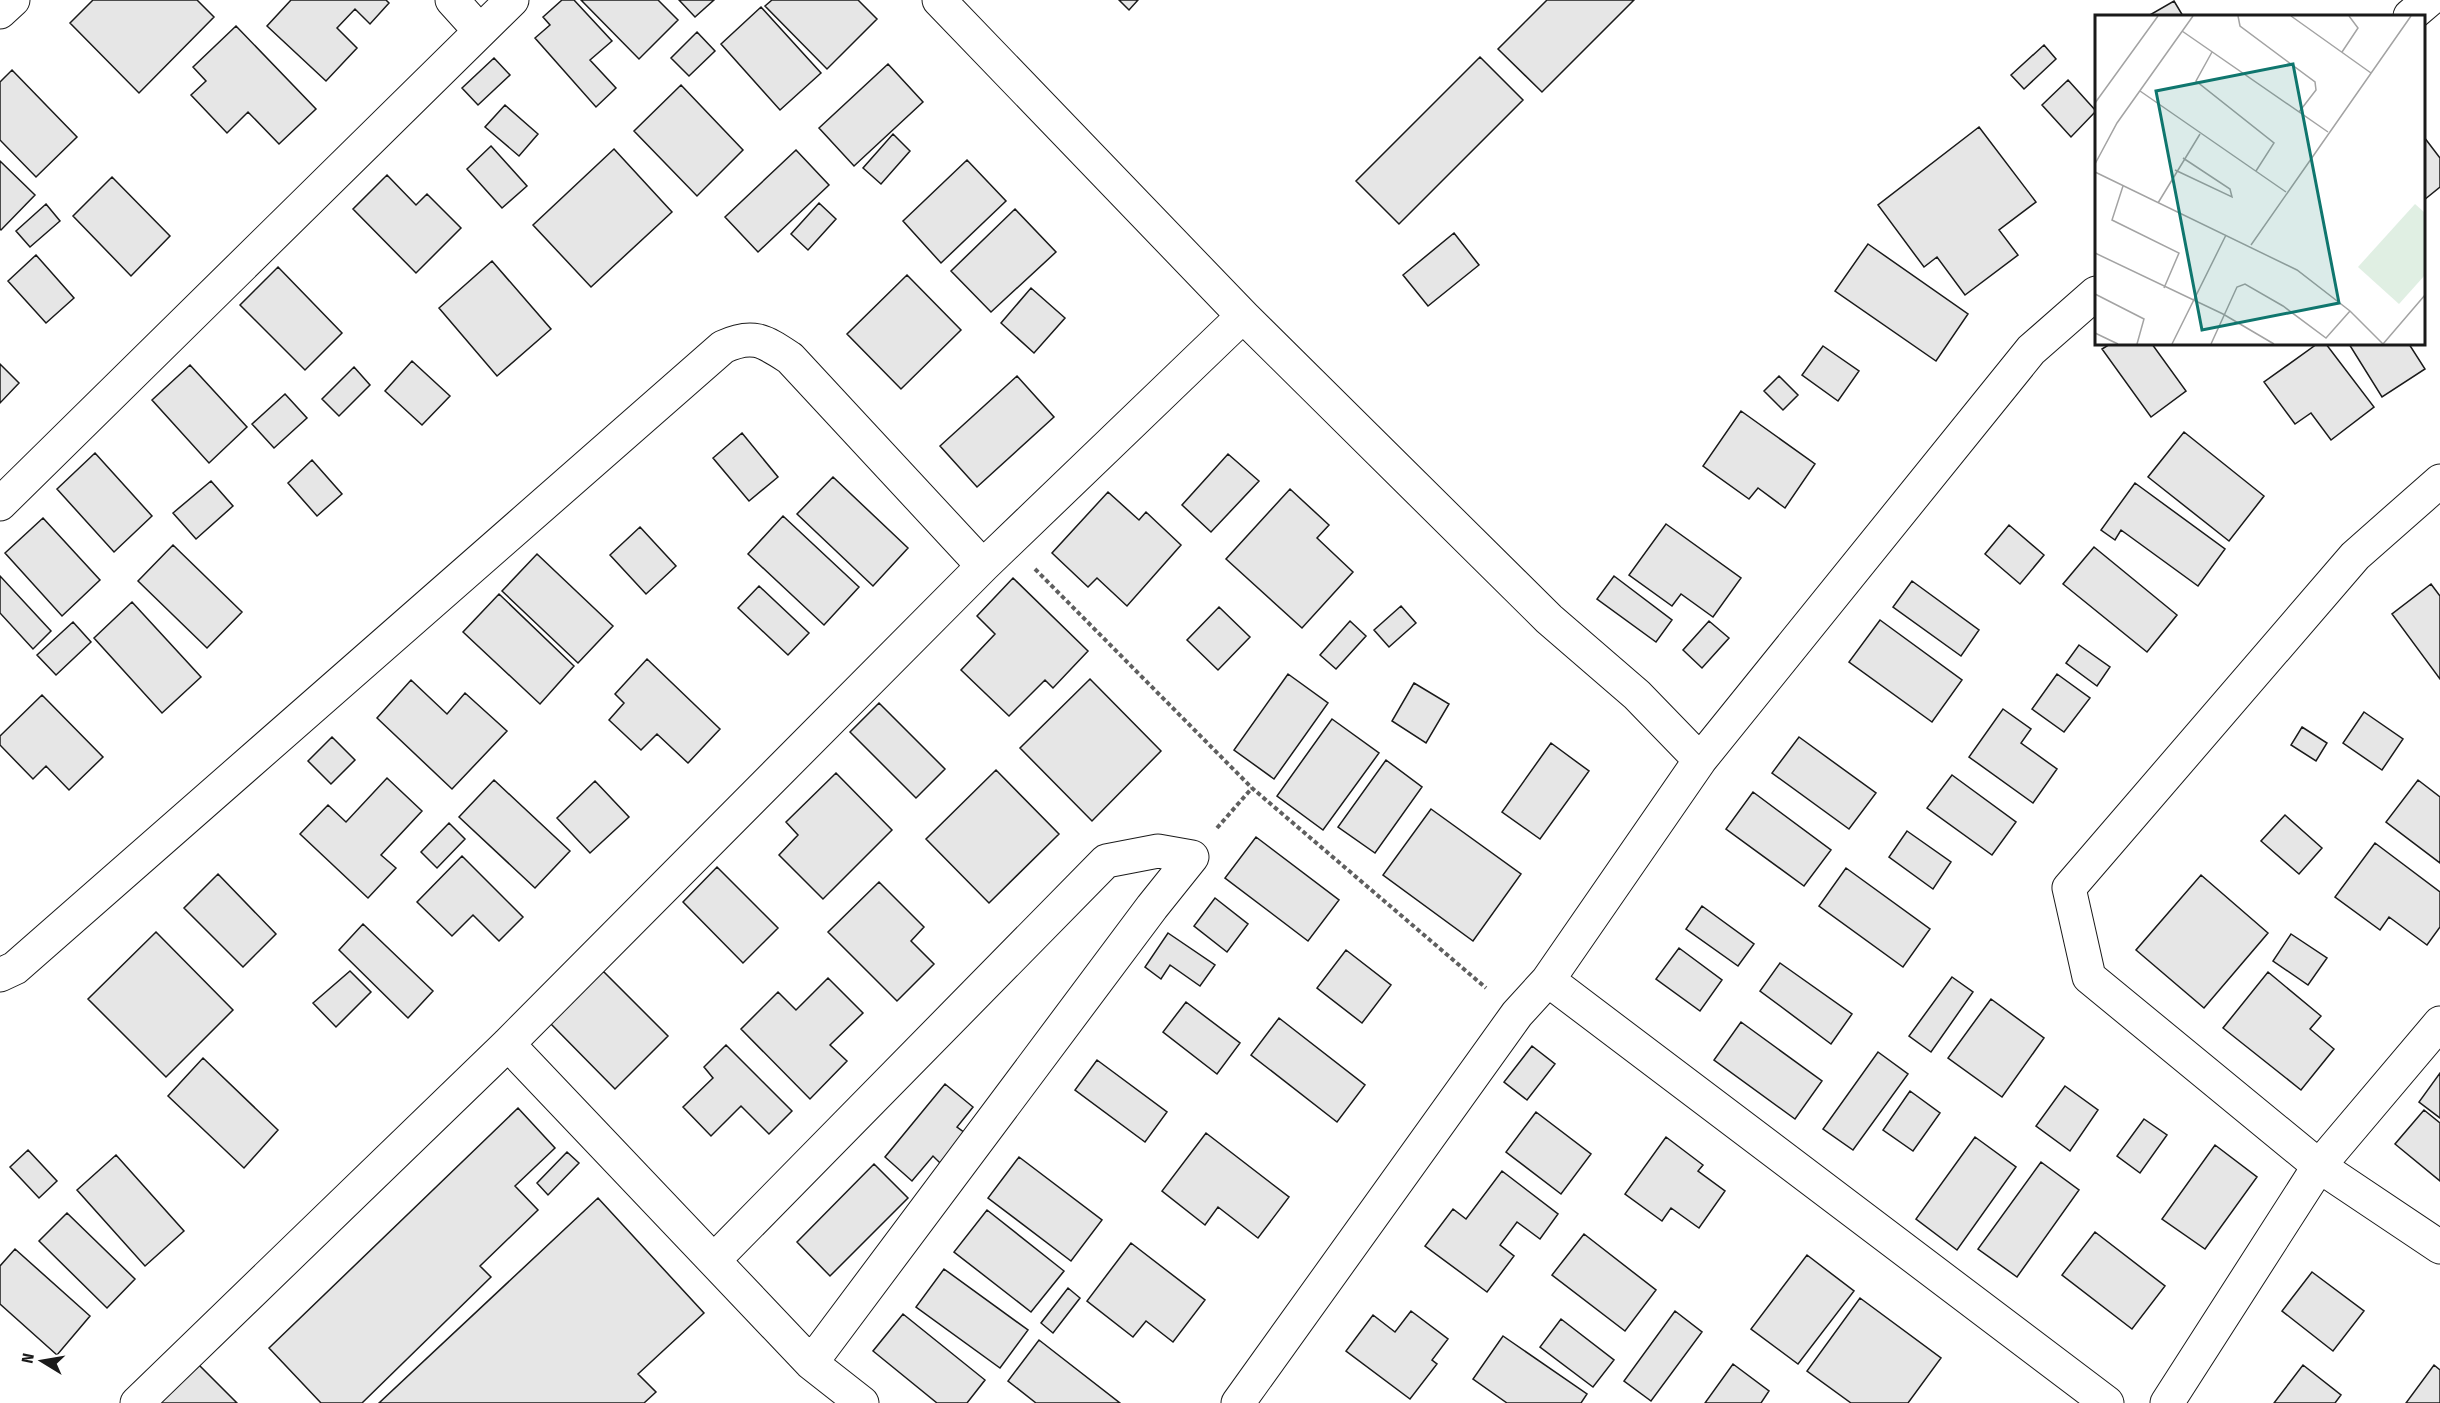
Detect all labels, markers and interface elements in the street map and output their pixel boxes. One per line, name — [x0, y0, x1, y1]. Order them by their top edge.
inset map — [2095, 15, 2425, 345]
north arrow — [12, 1331, 72, 1391]
text: N — [18, 1352, 38, 1365]

